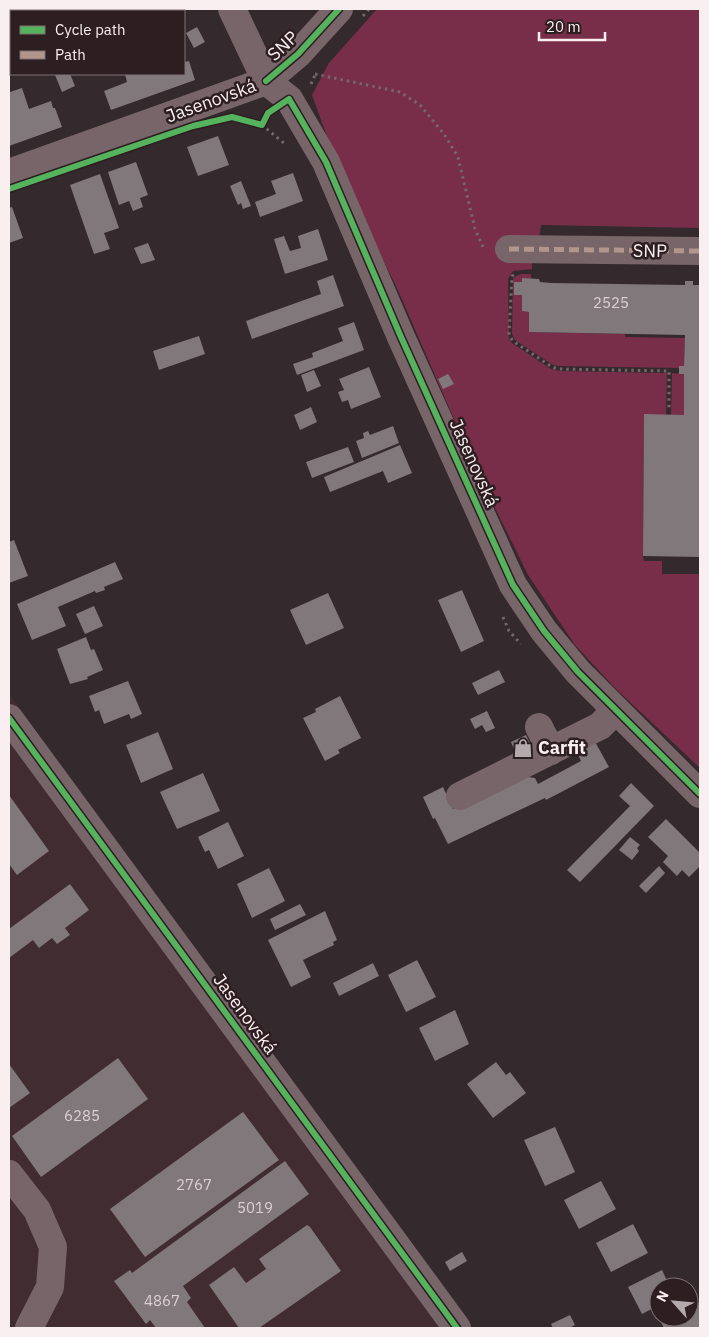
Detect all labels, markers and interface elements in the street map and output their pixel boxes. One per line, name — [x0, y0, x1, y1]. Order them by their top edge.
legend — [10, 10, 185, 75]
scale bar — [539, 10, 605, 42]
text: 20 m — [546, 17, 581, 36]
text: Cycle path — [55, 20, 126, 39]
street label: SNP — [262, 26, 303, 66]
text: Path — [55, 45, 86, 64]
street label: Jasenovská — [163, 73, 259, 127]
street label: SNP — [633, 239, 667, 262]
house number: 2525 — [593, 293, 629, 312]
street label: Jasenovská — [445, 415, 504, 511]
place label: Carfit — [538, 736, 586, 759]
shop icon: Carfit — [512, 737, 534, 759]
street label: Jasenovská — [208, 969, 283, 1059]
house number: 6285 — [64, 1106, 100, 1125]
house number: 2767 — [176, 1175, 212, 1194]
house number: 5019 — [237, 1198, 273, 1217]
north arrow — [649, 1277, 699, 1327]
text: N — [652, 1287, 673, 1305]
house number: 4867 — [144, 1291, 180, 1310]

